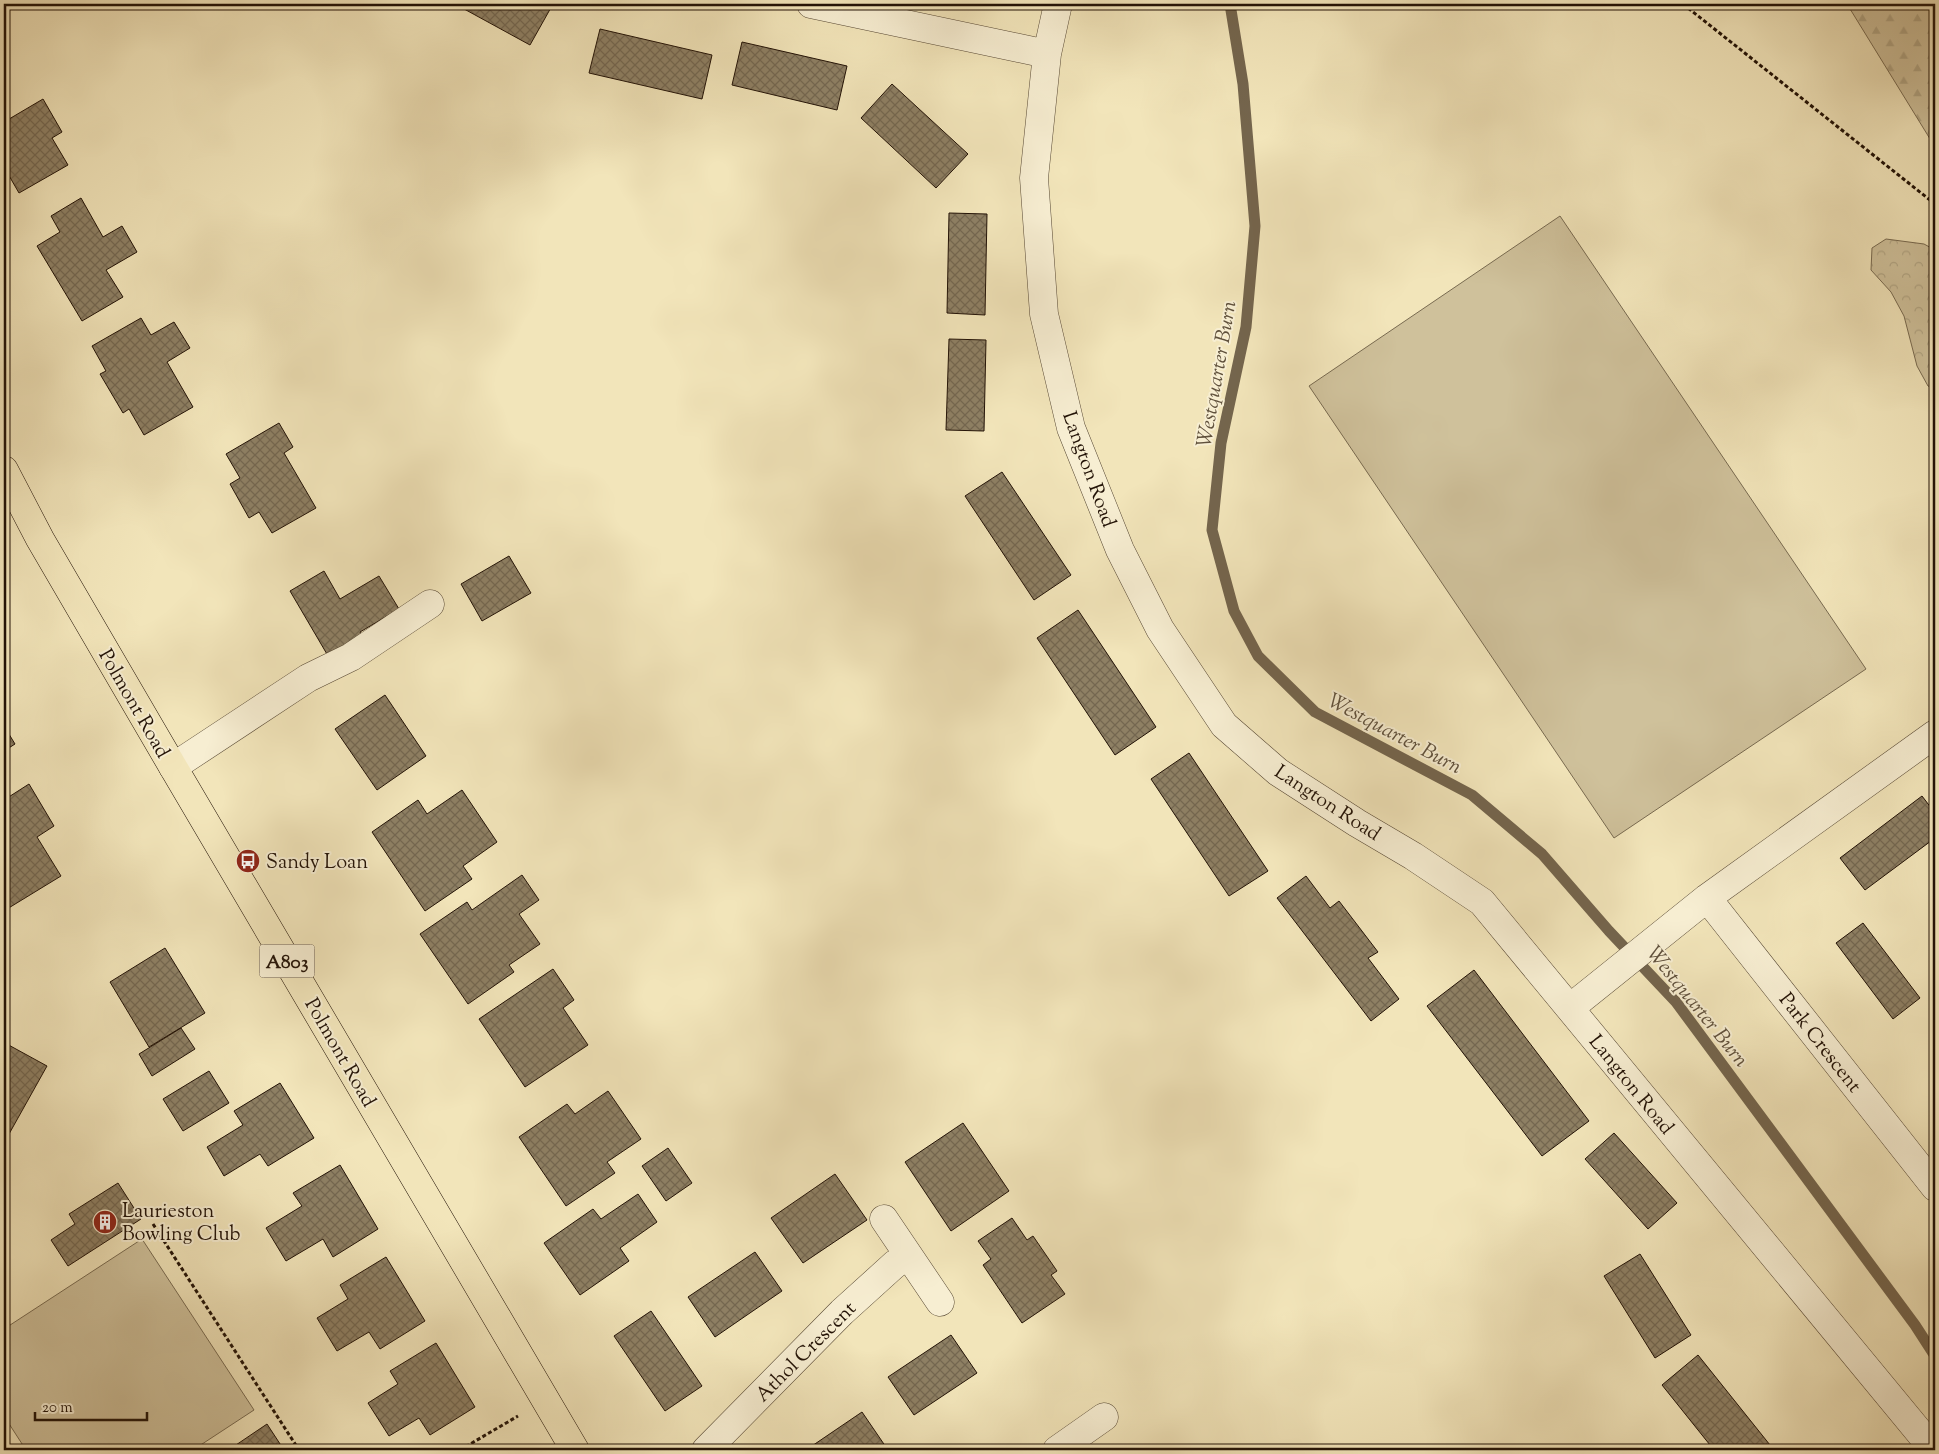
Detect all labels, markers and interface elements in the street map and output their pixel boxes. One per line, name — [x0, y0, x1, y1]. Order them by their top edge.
water label: Westquarter Burn — [1190, 299, 1246, 450]
street label: Langton Road — [1053, 408, 1122, 532]
street label: Polmont Road — [90, 644, 176, 764]
water label: Westquarter Burn — [1322, 687, 1467, 783]
street label: Langton Road — [1268, 759, 1385, 849]
bus stop icon: Sandy Loan — [235, 848, 261, 874]
place label: Sandy Loan — [266, 849, 368, 878]
water label: Westquarter Burn — [1638, 940, 1755, 1074]
road number: A803 — [260, 944, 314, 978]
street label: Park Crescent — [1771, 987, 1867, 1100]
street label: Polmont Road — [296, 993, 382, 1113]
street label: Langton Road — [1581, 1029, 1680, 1142]
place label: Laurieston Bowling Club — [122, 1198, 241, 1250]
building icon: Laurieston Bowling Club — [92, 1209, 118, 1235]
street label: Athol Crescent — [750, 1296, 864, 1410]
scale bar — [35, 1389, 148, 1421]
text: 20 m — [42, 1398, 73, 1419]

